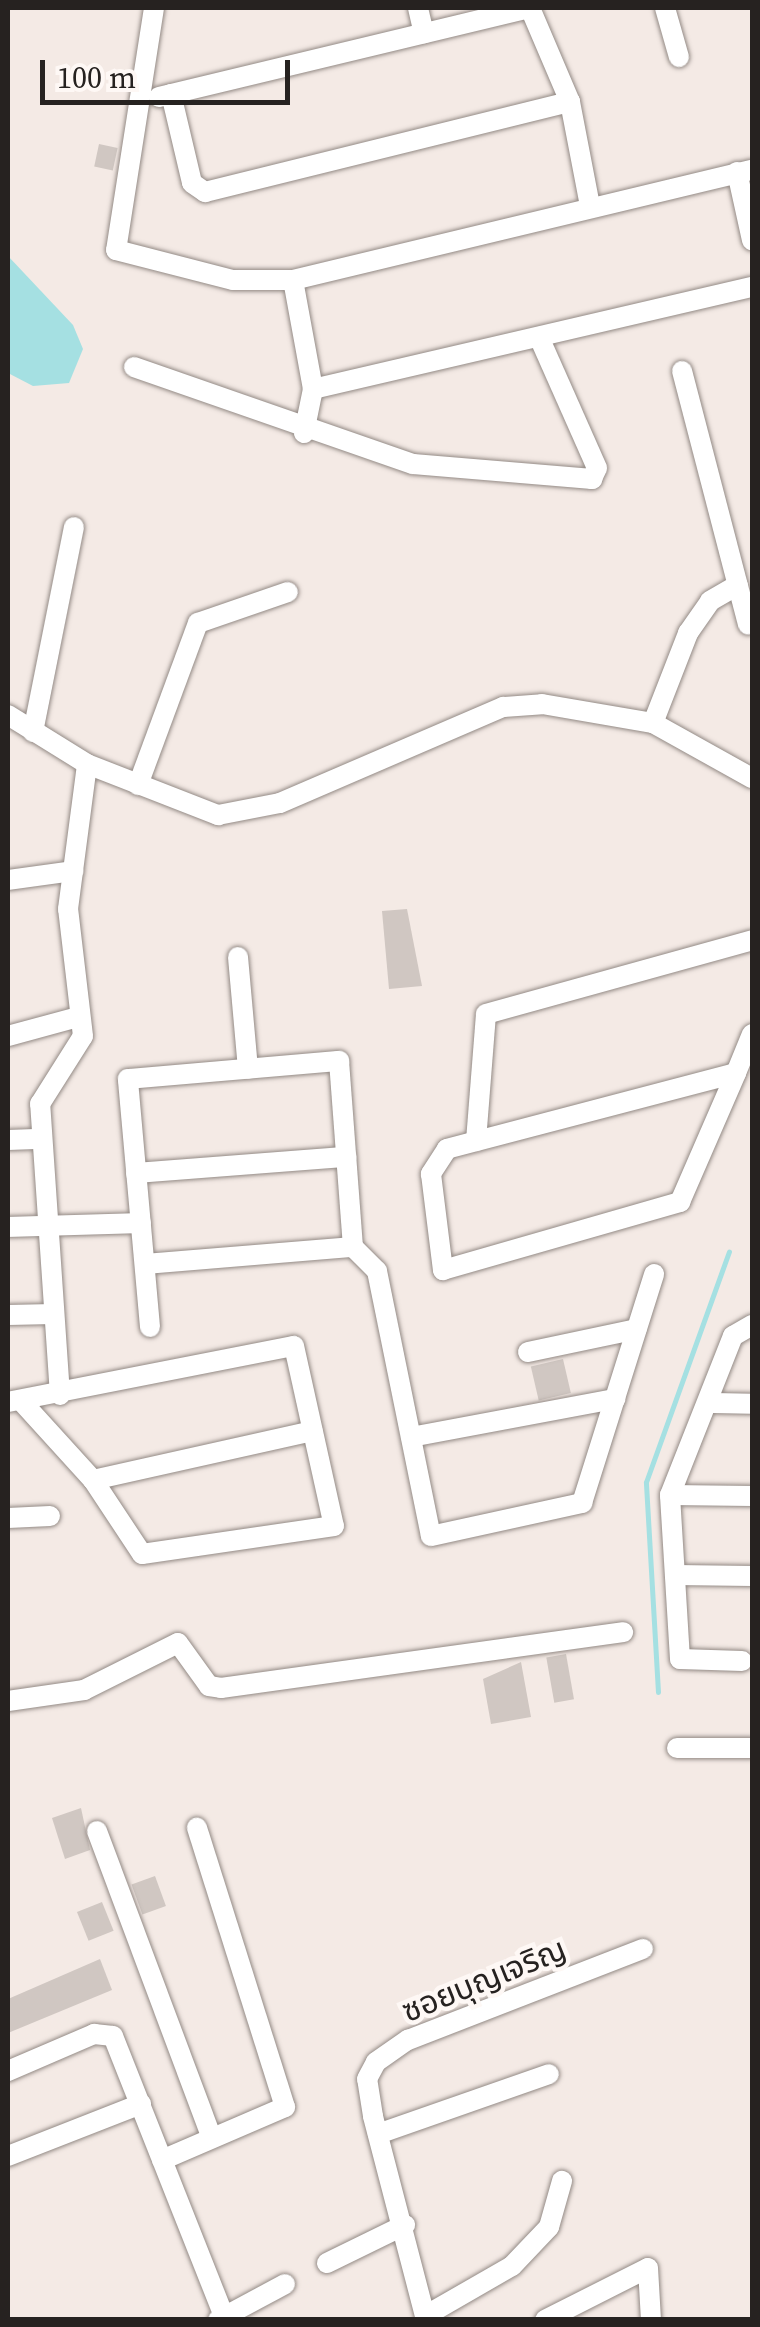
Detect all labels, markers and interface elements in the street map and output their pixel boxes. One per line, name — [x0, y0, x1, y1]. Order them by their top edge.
scale bar — [45, 40, 295, 102]
text: 100 m — [57, 57, 136, 98]
street label: ซอยบุญเจริญ — [396, 1930, 572, 2030]

